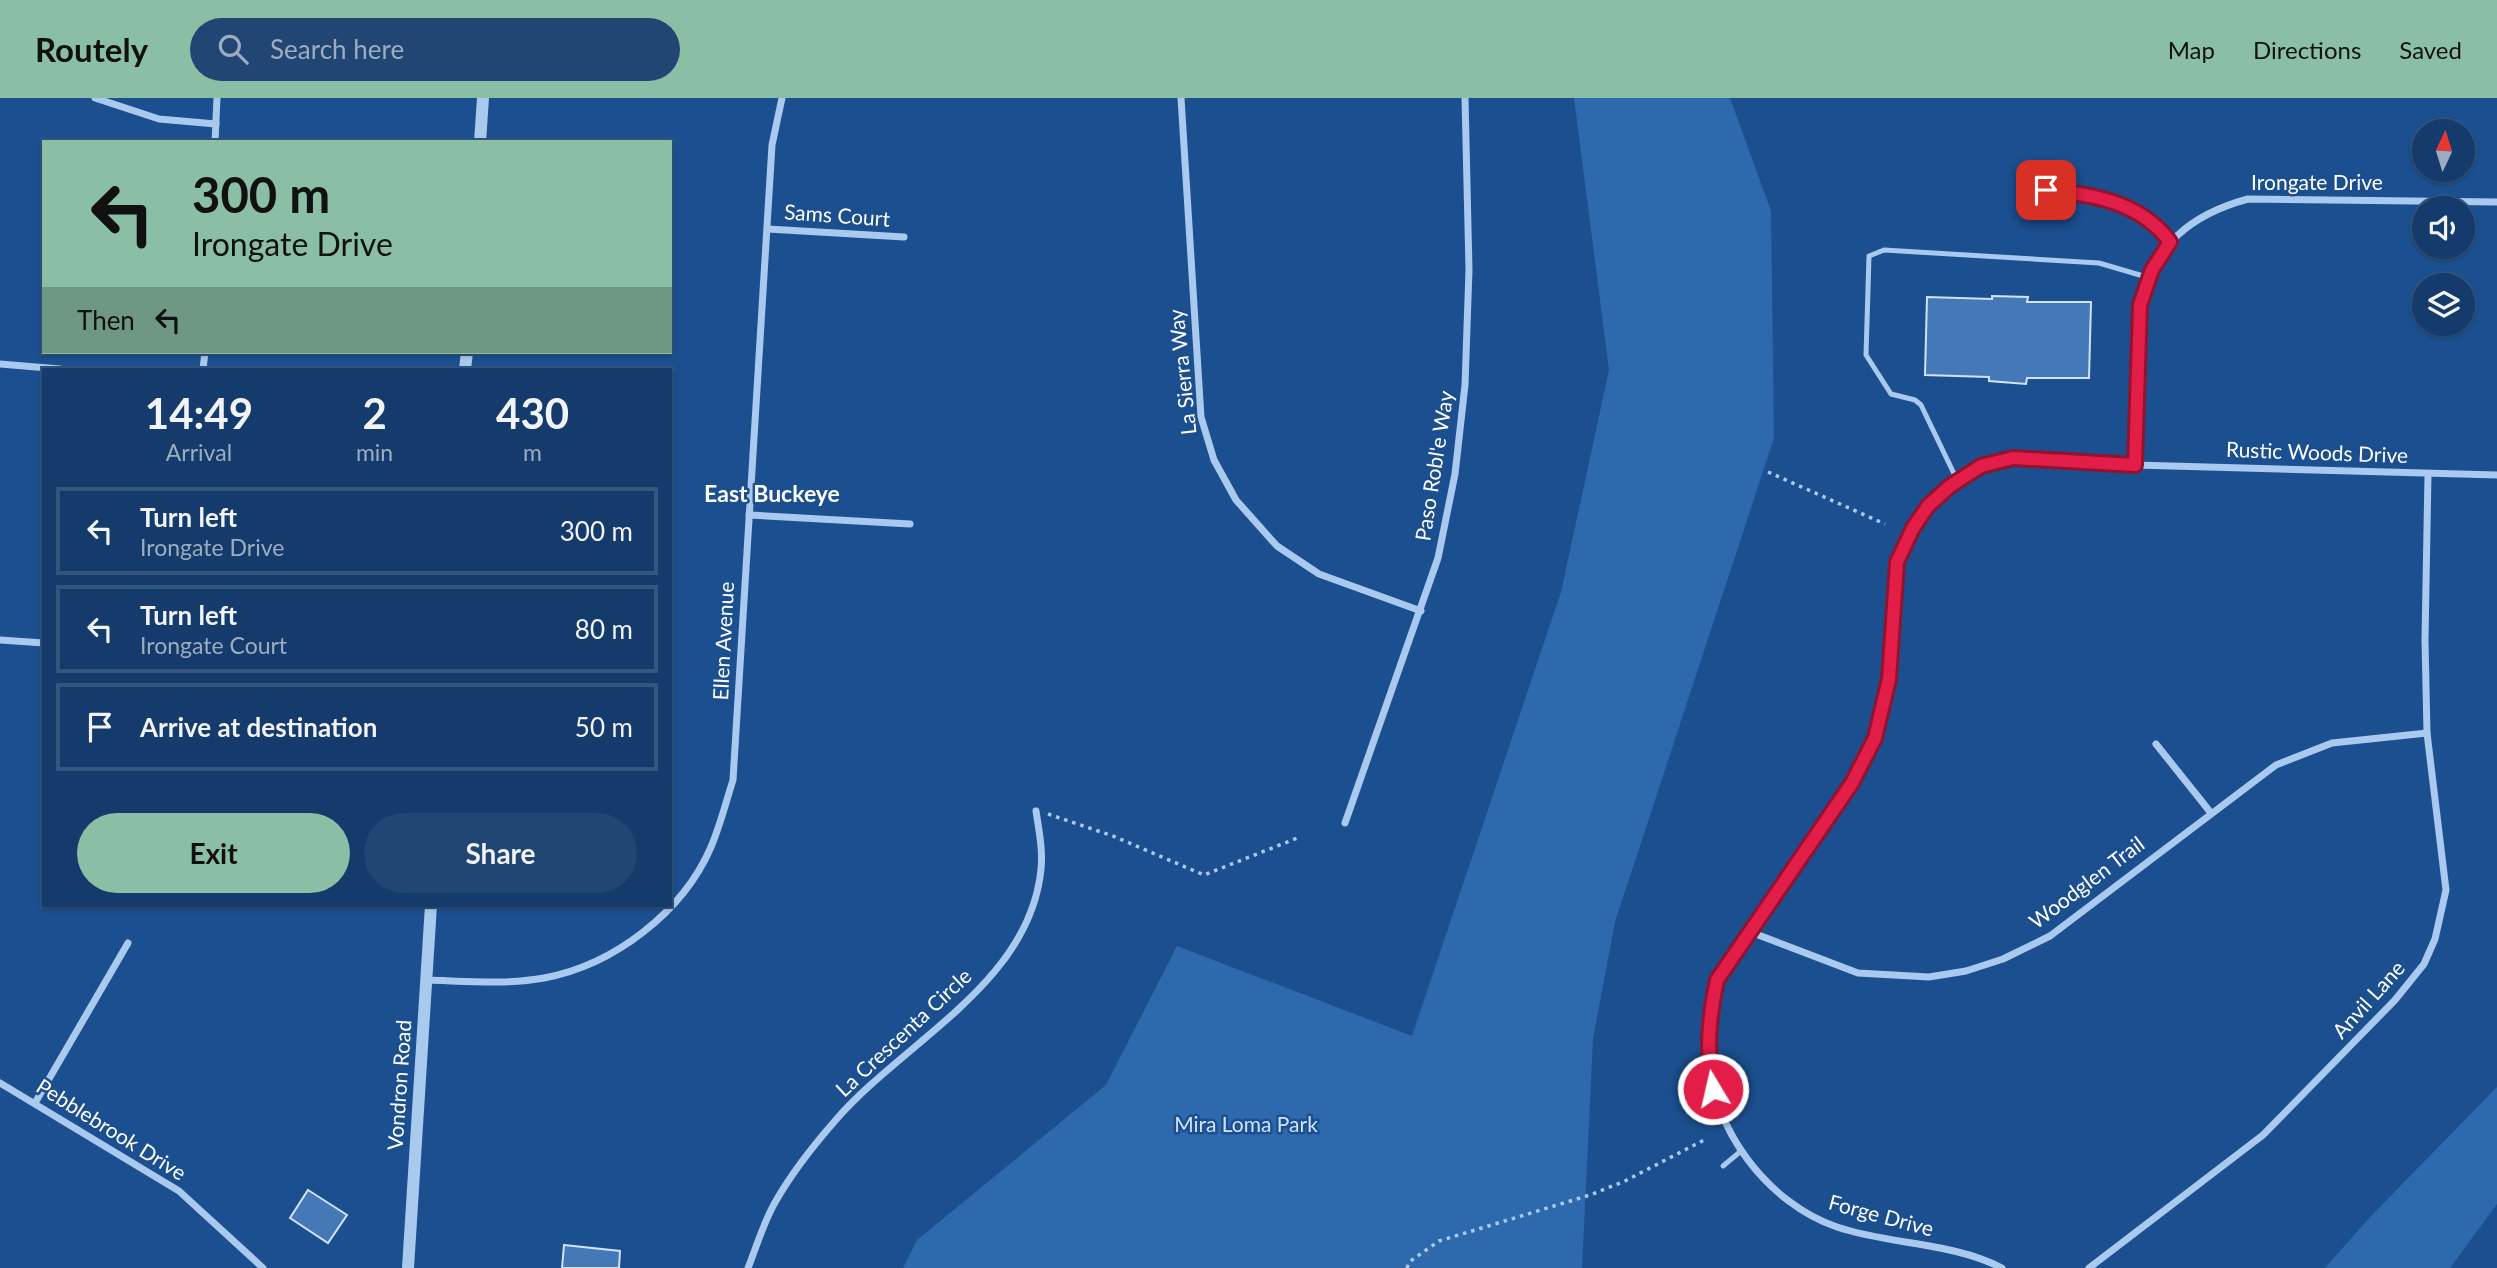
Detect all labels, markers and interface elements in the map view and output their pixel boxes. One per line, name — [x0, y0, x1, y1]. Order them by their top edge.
search box — [190, 18, 680, 81]
text: Routely — [35, 29, 148, 69]
icon: search — [214, 30, 252, 68]
text: Search here — [270, 33, 404, 65]
text: Map — [2168, 35, 2215, 64]
text: Directions — [2253, 35, 2361, 64]
text: Saved — [2399, 35, 2462, 64]
north arrow — [2412, 119, 2474, 182]
map controls — [2412, 119, 2475, 336]
pin — [2016, 160, 2076, 220]
text: 300 m — [192, 165, 330, 223]
icon: left — [77, 168, 168, 259]
street label: Irongate Drive — [2251, 169, 2383, 194]
icon: arrive — [2027, 171, 2065, 209]
button: sound — [2412, 196, 2475, 259]
street label: Sams Court — [783, 198, 891, 231]
text: Irongate Drive — [192, 224, 393, 263]
button: layers — [2412, 273, 2475, 336]
icon: left — [149, 301, 187, 339]
text: Then — [77, 304, 135, 336]
street label: La Sierra Way — [1162, 308, 1201, 436]
text: 14:49 — [145, 388, 253, 438]
text: 2 — [362, 388, 387, 438]
text: 430 — [496, 388, 569, 438]
street label: Paso Robl'e Way — [1409, 389, 1458, 543]
street label: Rustic Woods Drive — [2226, 436, 2409, 467]
text: Arrival — [166, 438, 232, 466]
text: min — [356, 438, 393, 466]
text: m — [523, 438, 542, 466]
district label: East Buckeye — [704, 479, 840, 507]
text: Turn left — [140, 501, 237, 533]
icon: left — [81, 512, 119, 550]
text: 300 m — [560, 515, 633, 547]
text: Irongate Drive — [140, 533, 284, 561]
street label: Ellen Avenue — [707, 581, 738, 701]
text: Turn left — [140, 599, 237, 631]
icon: left — [81, 610, 119, 648]
text: 80 m — [575, 613, 633, 645]
text: Irongate Court — [140, 631, 287, 659]
icon: arrive — [81, 708, 119, 746]
text: Arrive at destination — [140, 711, 377, 743]
text: 50 m — [575, 711, 633, 743]
button: Exit — [77, 813, 350, 893]
button: Share — [364, 813, 637, 893]
street label: Woodglen Trail — [2024, 830, 2149, 933]
street label: Anvil Lane — [2327, 955, 2409, 1043]
street label: La Crescenta Circle — [830, 963, 976, 1101]
street label: Vondron Road — [381, 1019, 416, 1151]
position arrow — [1676, 1052, 1750, 1126]
street label: Pebblebrook Drive — [32, 1073, 191, 1185]
park label: Mira Loma Park — [1174, 1111, 1318, 1136]
street label: Forge Drive — [1826, 1189, 1937, 1241]

